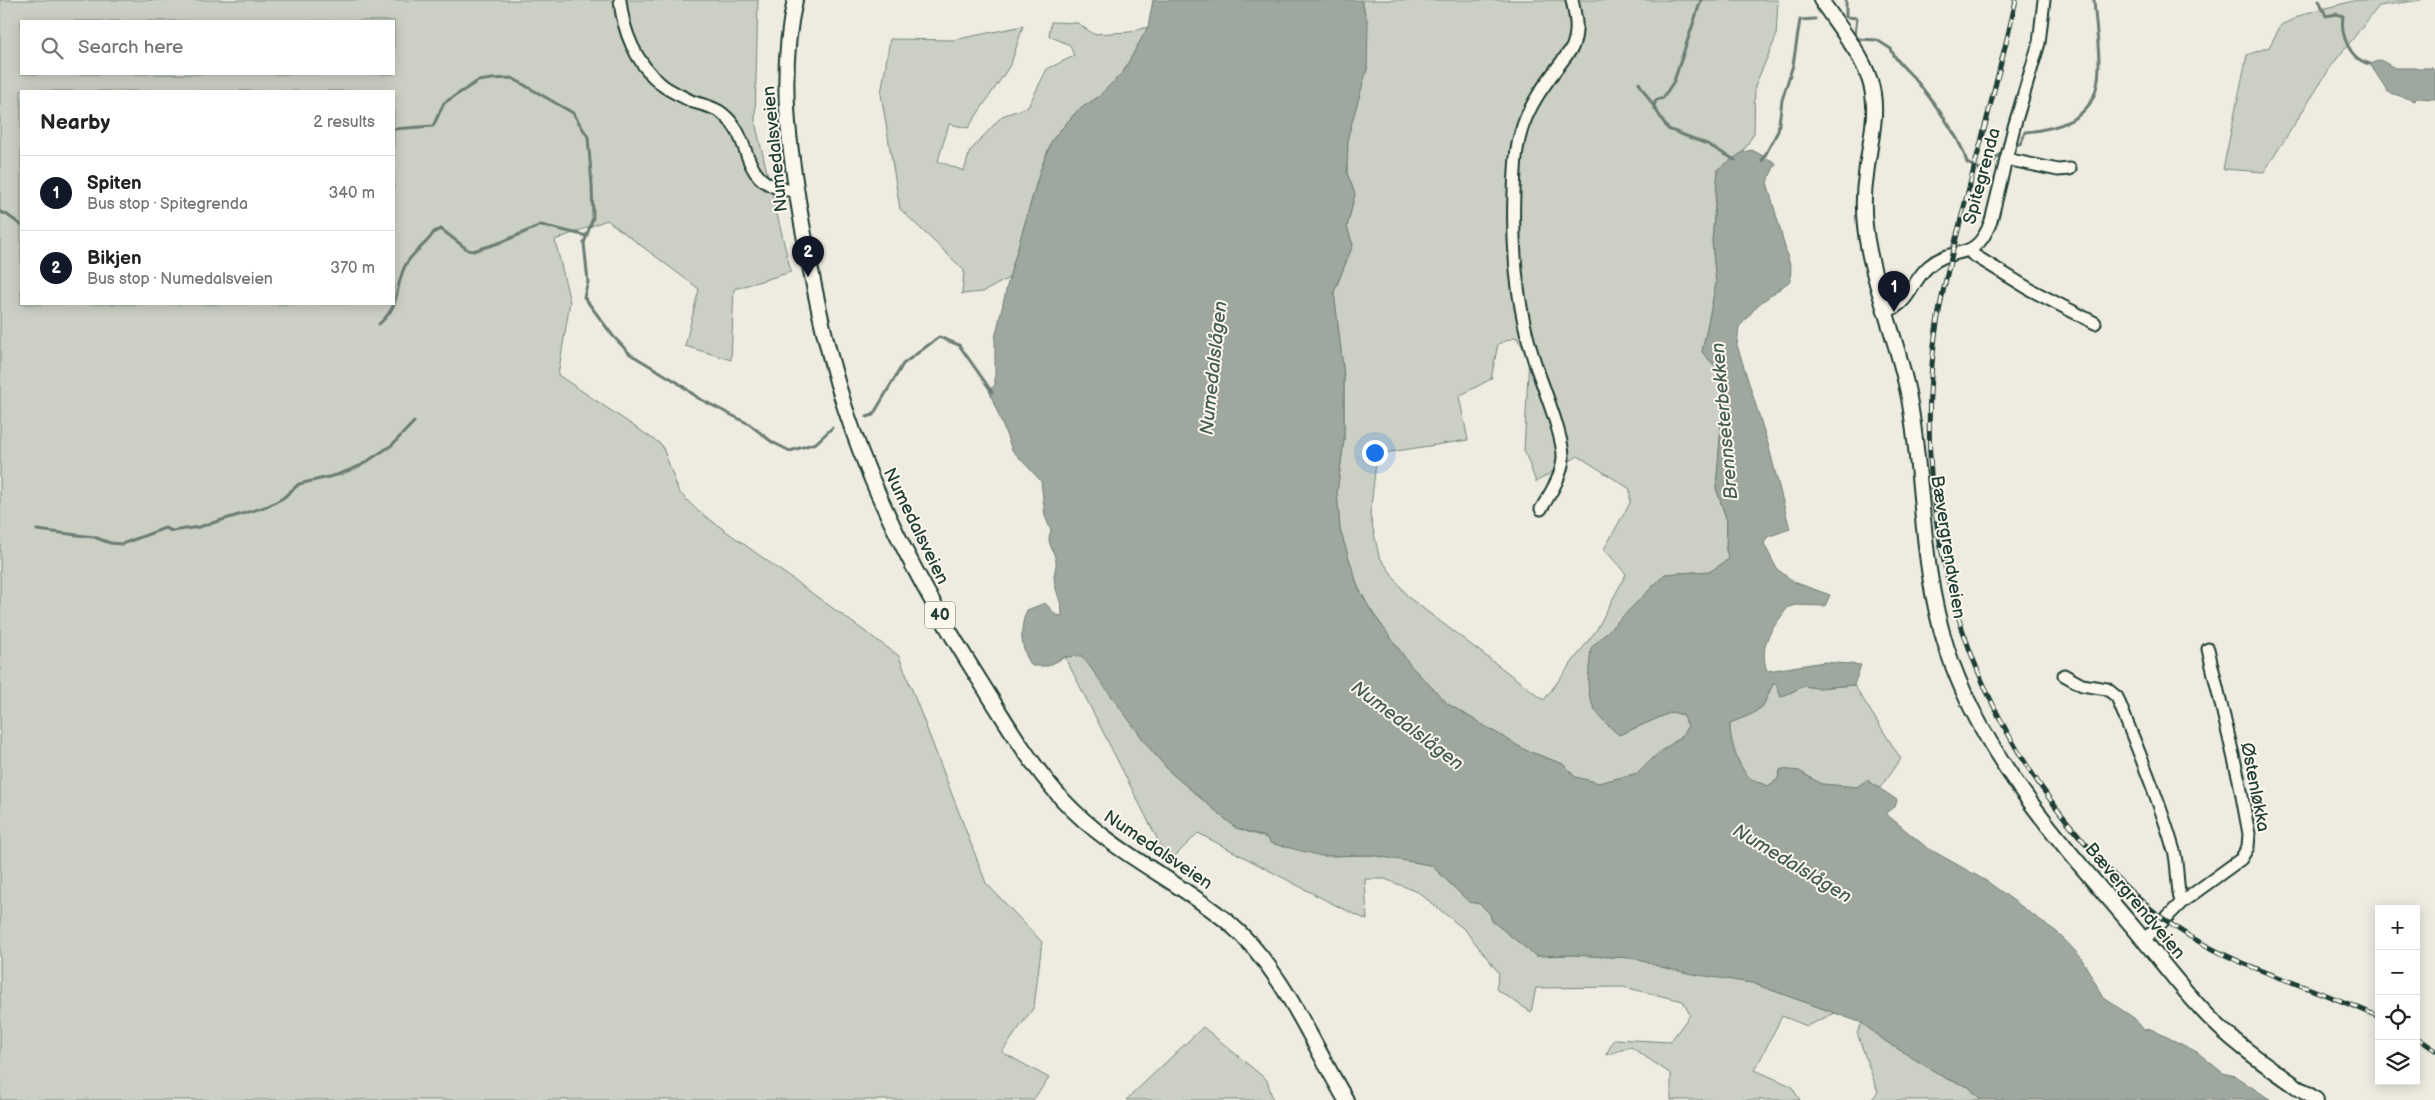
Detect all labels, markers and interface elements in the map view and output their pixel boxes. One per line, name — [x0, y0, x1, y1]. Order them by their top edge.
search box — [20, 20, 395, 75]
icon: search — [38, 34, 66, 62]
text: Search here — [78, 36, 183, 59]
street label: Numedalsveien — [758, 85, 792, 213]
text: Nearby — [40, 110, 110, 135]
text: 2 results — [313, 113, 375, 132]
street label: Spitegrenda — [1959, 125, 2005, 227]
text: Spiten — [87, 172, 142, 195]
text: 1 — [53, 184, 59, 203]
text: 340 m — [328, 184, 375, 203]
text: Bus stop · Spitegrenda — [87, 195, 248, 214]
pin: 2 — [792, 236, 824, 277]
text: Bikjen — [87, 247, 142, 270]
text: 2 — [51, 259, 61, 278]
text: 370 m — [330, 259, 375, 278]
text: Bus stop · Numedalsveien — [87, 270, 273, 289]
pin: 1 — [1878, 271, 1910, 312]
water label: Numedalslågen — [1196, 300, 1232, 436]
water label: Brennseterbekken — [1707, 342, 1743, 500]
your location — [1362, 440, 1388, 466]
street label: Numedalsveien — [879, 464, 953, 588]
street label: Bævergrendveien — [1926, 474, 1970, 620]
road number: 40 — [925, 602, 955, 628]
water label: Numedalslågen — [1346, 676, 1468, 776]
street label: Østenløkka — [2236, 741, 2274, 833]
street label: Numedalsveien — [1100, 806, 1216, 894]
water label: Numedalslågen — [1728, 819, 1856, 909]
street label: Bævergrendveien — [2080, 839, 2190, 963]
map controls — [2375, 905, 2420, 1085]
button: + — [2375, 905, 2420, 950]
button: − — [2375, 950, 2420, 995]
button: locate — [2375, 995, 2420, 1040]
button: layers — [2375, 1040, 2420, 1085]

